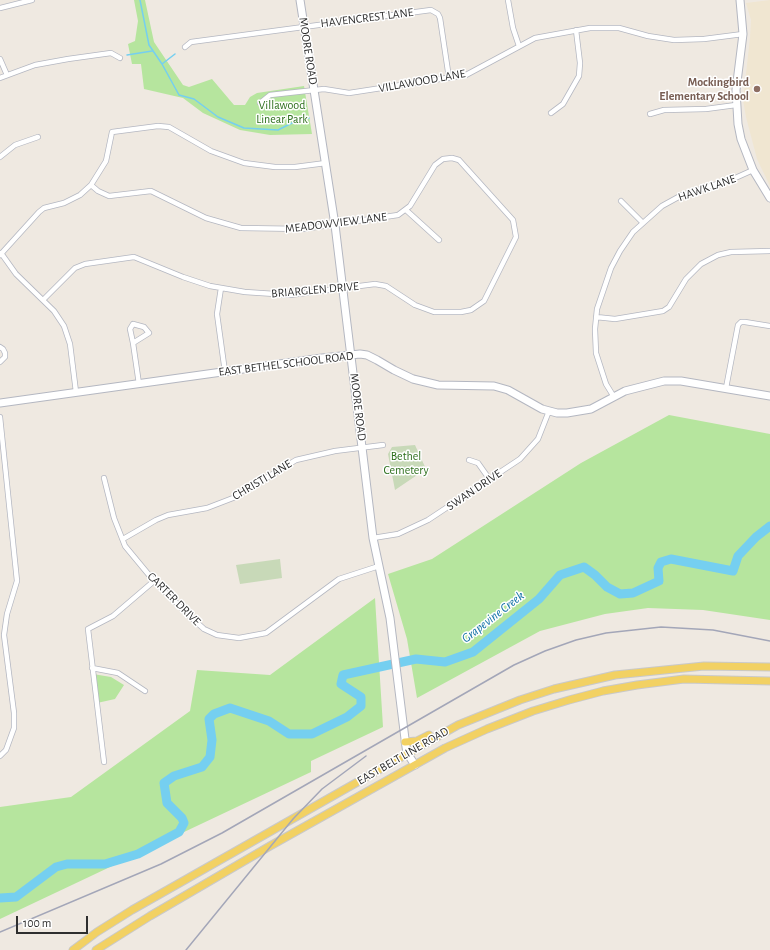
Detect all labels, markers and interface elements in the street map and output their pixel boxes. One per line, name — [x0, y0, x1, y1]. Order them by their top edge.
street label: HAVENCREST LANE — [320, 5, 414, 31]
street label: MOORE ROAD — [296, 16, 320, 86]
street label: VILLAWOOD LANE — [377, 66, 467, 96]
place label: Mockingbird Elementary School — [659, 75, 749, 103]
marker: Mockingbird Elementary School — [752, 84, 762, 94]
park label: Villawood Linear Park — [256, 98, 308, 126]
street label: HAWK LANE — [676, 171, 738, 205]
street label: MEADOWVIEW LANE — [284, 210, 388, 236]
street label: BRIARGLEN DRIVE — [271, 279, 359, 301]
street label: EAST BETHEL SCHOOL ROAD — [218, 349, 354, 379]
street label: MOORE ROAD — [347, 372, 369, 442]
park label: Bethel Cemetery — [384, 449, 428, 477]
street label: CHRISTI LANE — [230, 457, 294, 503]
street label: SWAN DRIVE — [444, 466, 504, 514]
street label: CARTER DRIVE — [144, 569, 204, 629]
water label: Grapevine Creek — [459, 588, 527, 646]
street label: EAST BELT LINE ROAD — [355, 724, 451, 788]
scale bar — [18, 908, 90, 934]
text: 100 m — [23, 917, 51, 929]

